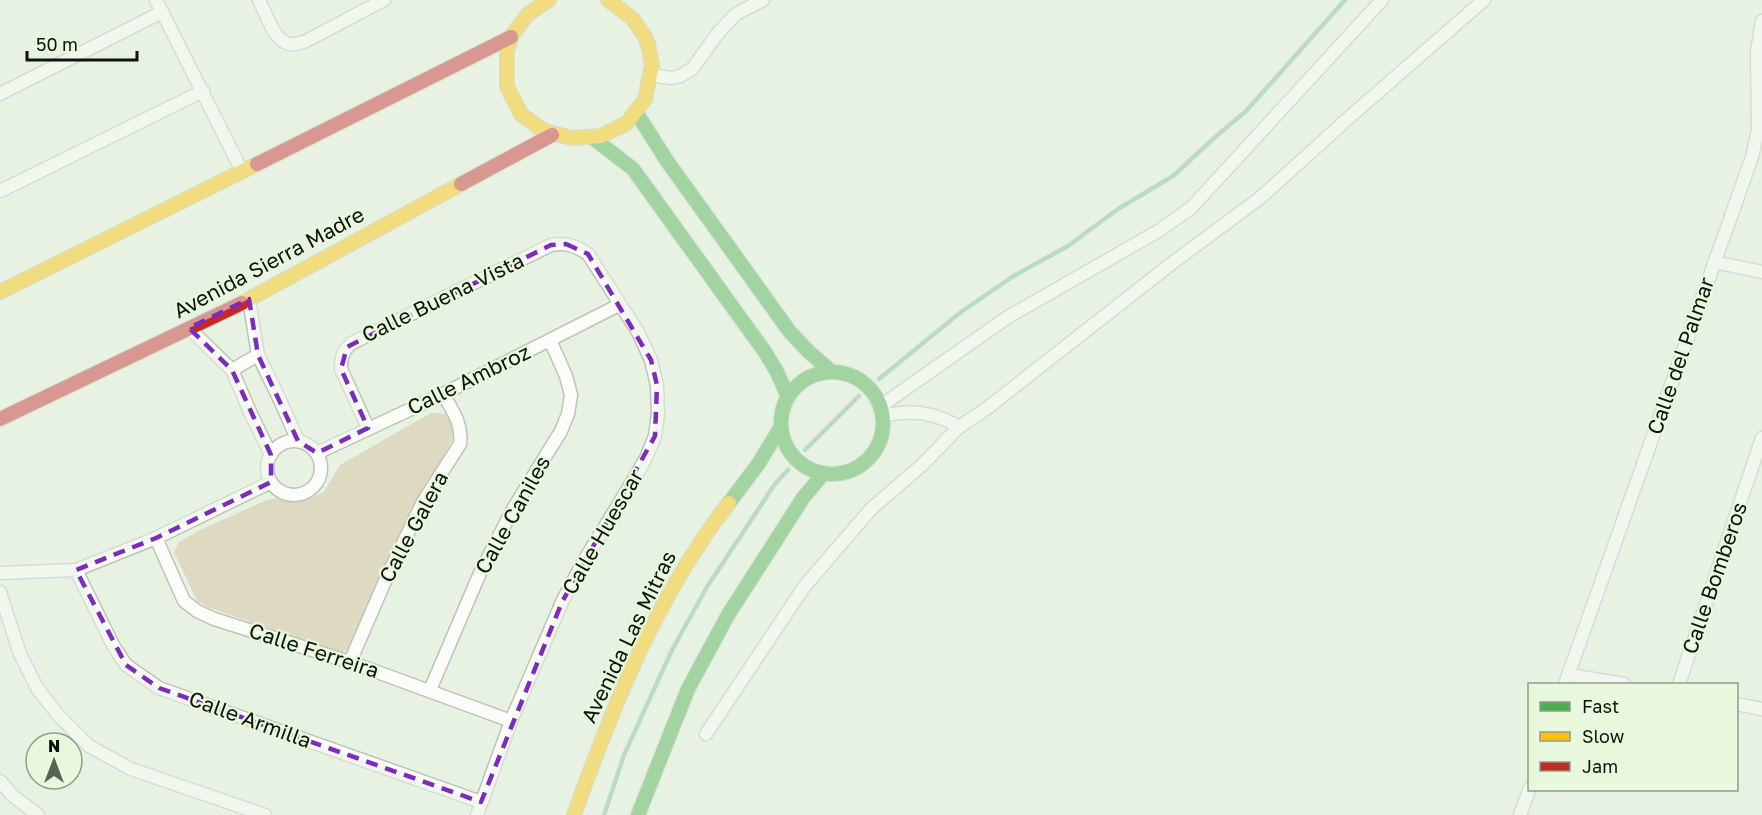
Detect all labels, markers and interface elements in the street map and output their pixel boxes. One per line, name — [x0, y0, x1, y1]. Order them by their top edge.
scale bar — [27, 24, 136, 62]
text: 50 m — [36, 33, 78, 55]
street label: Avenida Sierra Madre — [169, 201, 368, 323]
street label: Calle Buena Vista — [357, 247, 528, 348]
street label: Calle del Palmar — [1641, 274, 1719, 438]
street label: Calle Ambroz — [403, 338, 534, 420]
street label: Calle Caniles — [469, 451, 555, 578]
street label: Calle Huescar — [556, 464, 648, 599]
street label: Calle Galera — [373, 467, 453, 587]
street label: Calle Bomberos — [1676, 498, 1752, 657]
street label: Avenida Las Mitras — [575, 546, 681, 727]
street label: Calle Ferreira — [246, 617, 383, 683]
legend — [1528, 683, 1738, 791]
street label: Calle Armilla — [185, 685, 315, 753]
text: Fast — [1582, 695, 1619, 717]
text: Slow — [1582, 725, 1625, 747]
north arrow — [24, 731, 84, 791]
text: N — [48, 736, 60, 756]
text: Jam — [1582, 755, 1618, 777]

